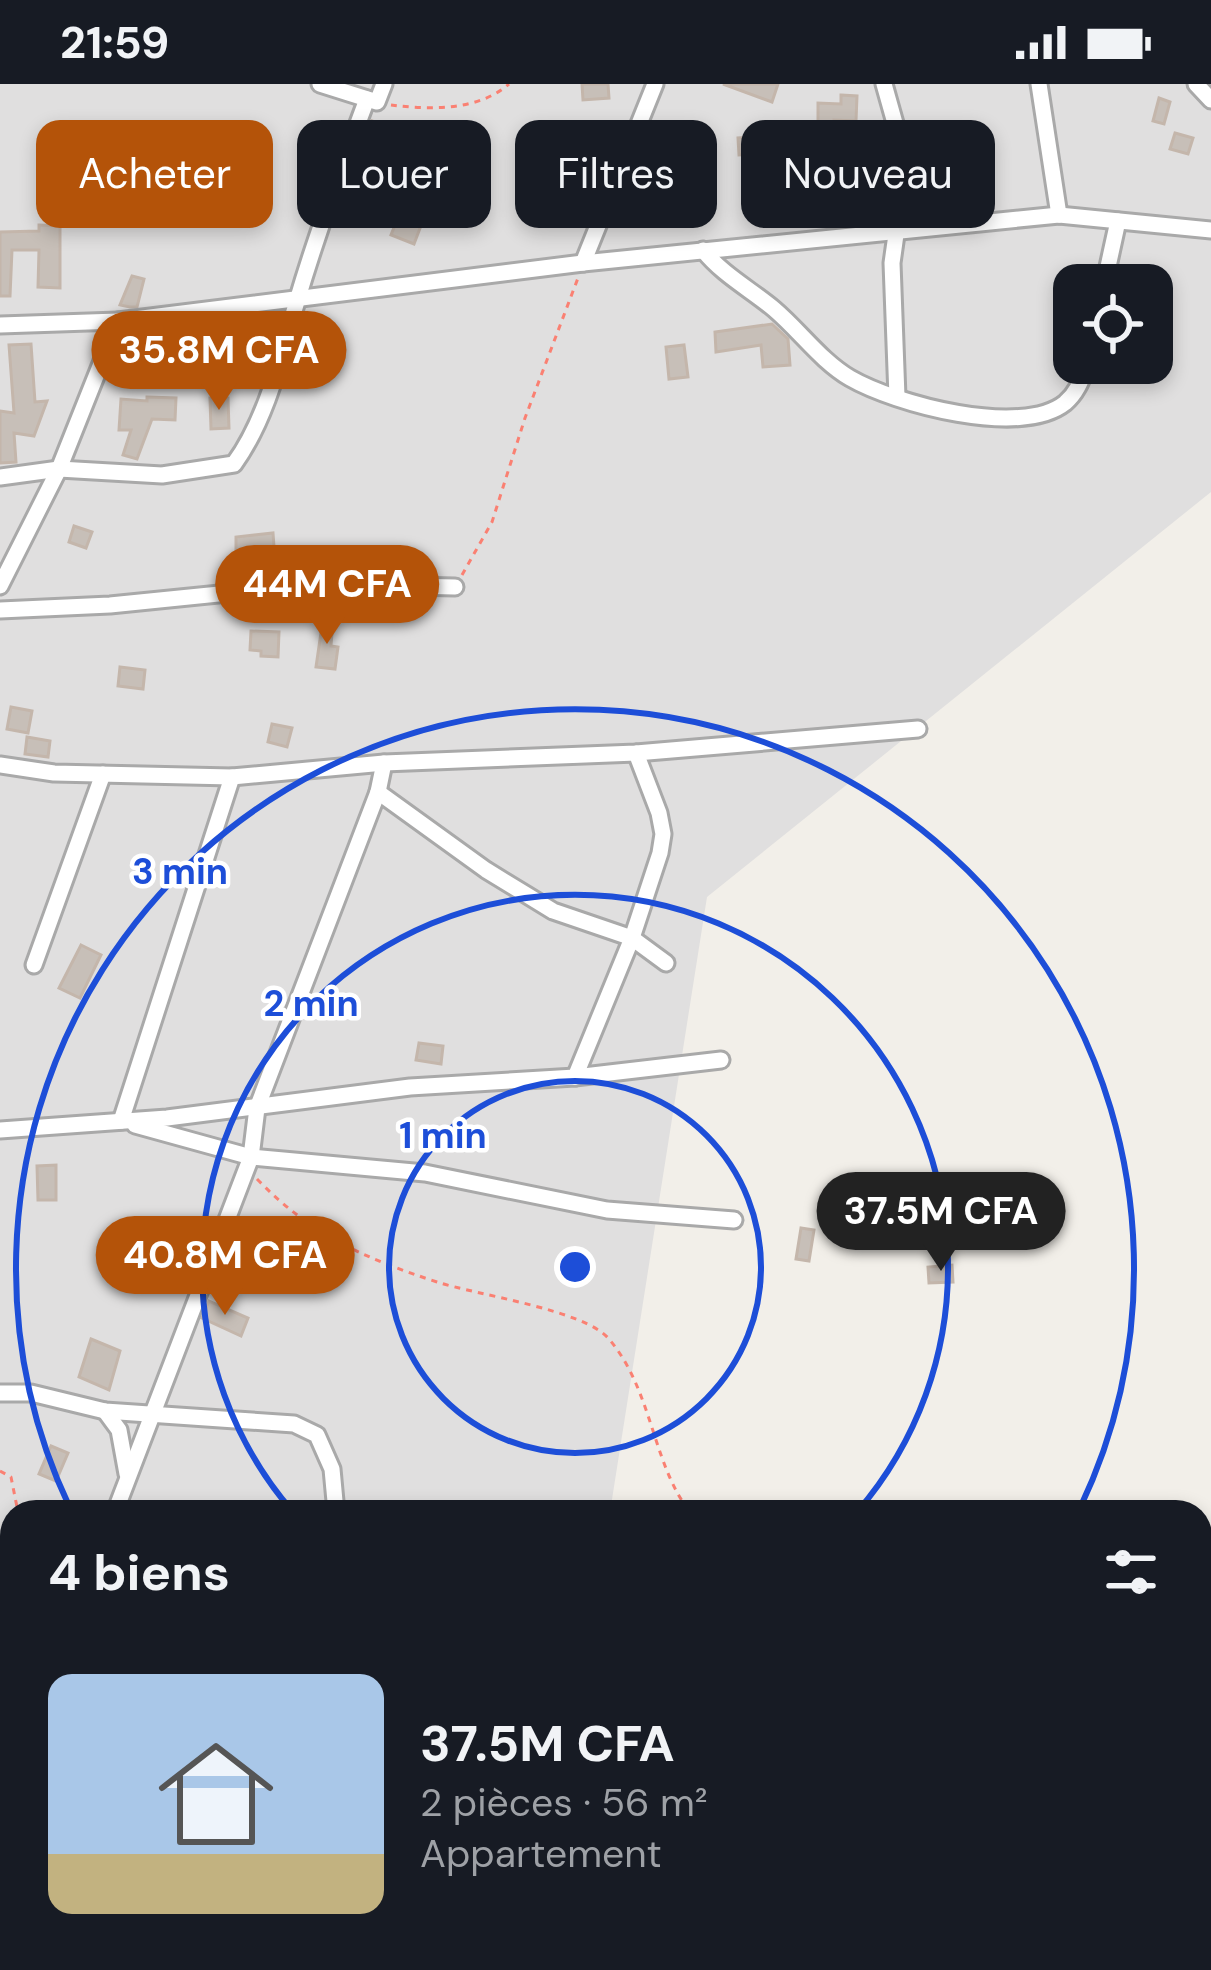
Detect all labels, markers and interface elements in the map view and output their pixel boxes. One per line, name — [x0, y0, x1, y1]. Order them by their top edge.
text: 21:59 — [60, 13, 169, 72]
chip: Acheter — [36, 120, 273, 228]
chip: Louer — [297, 120, 491, 228]
chip: Filtres — [515, 120, 717, 228]
chip: Nouveau — [741, 120, 995, 228]
map controls — [1053, 264, 1173, 384]
button: locate — [1053, 264, 1173, 384]
pin: 35.8M CFA — [82, 311, 356, 413]
text: 35.8M CFA — [118, 324, 320, 375]
pin: 44M CFA — [216, 545, 438, 647]
text: 44M CFA — [242, 558, 412, 609]
text: 3 min — [132, 848, 228, 895]
text: 2 min — [263, 980, 359, 1027]
text: 1 min — [399, 1112, 487, 1159]
pin: 37.5M CFA — [804, 1172, 1078, 1274]
text: 37.5M CFA — [844, 1185, 1038, 1236]
pin: 40.8M CFA — [88, 1216, 362, 1318]
text: 40.8M CFA — [123, 1229, 327, 1280]
centre of rings — [554, 1246, 596, 1288]
text: 4 biens — [48, 1539, 230, 1606]
icon: filters — [1098, 1539, 1164, 1605]
text: 37.5M CFA — [420, 1710, 675, 1777]
icon: home — [144, 1722, 288, 1866]
text: 2 pièces · 56 m² — [420, 1777, 708, 1828]
text: Appartement — [420, 1828, 662, 1879]

